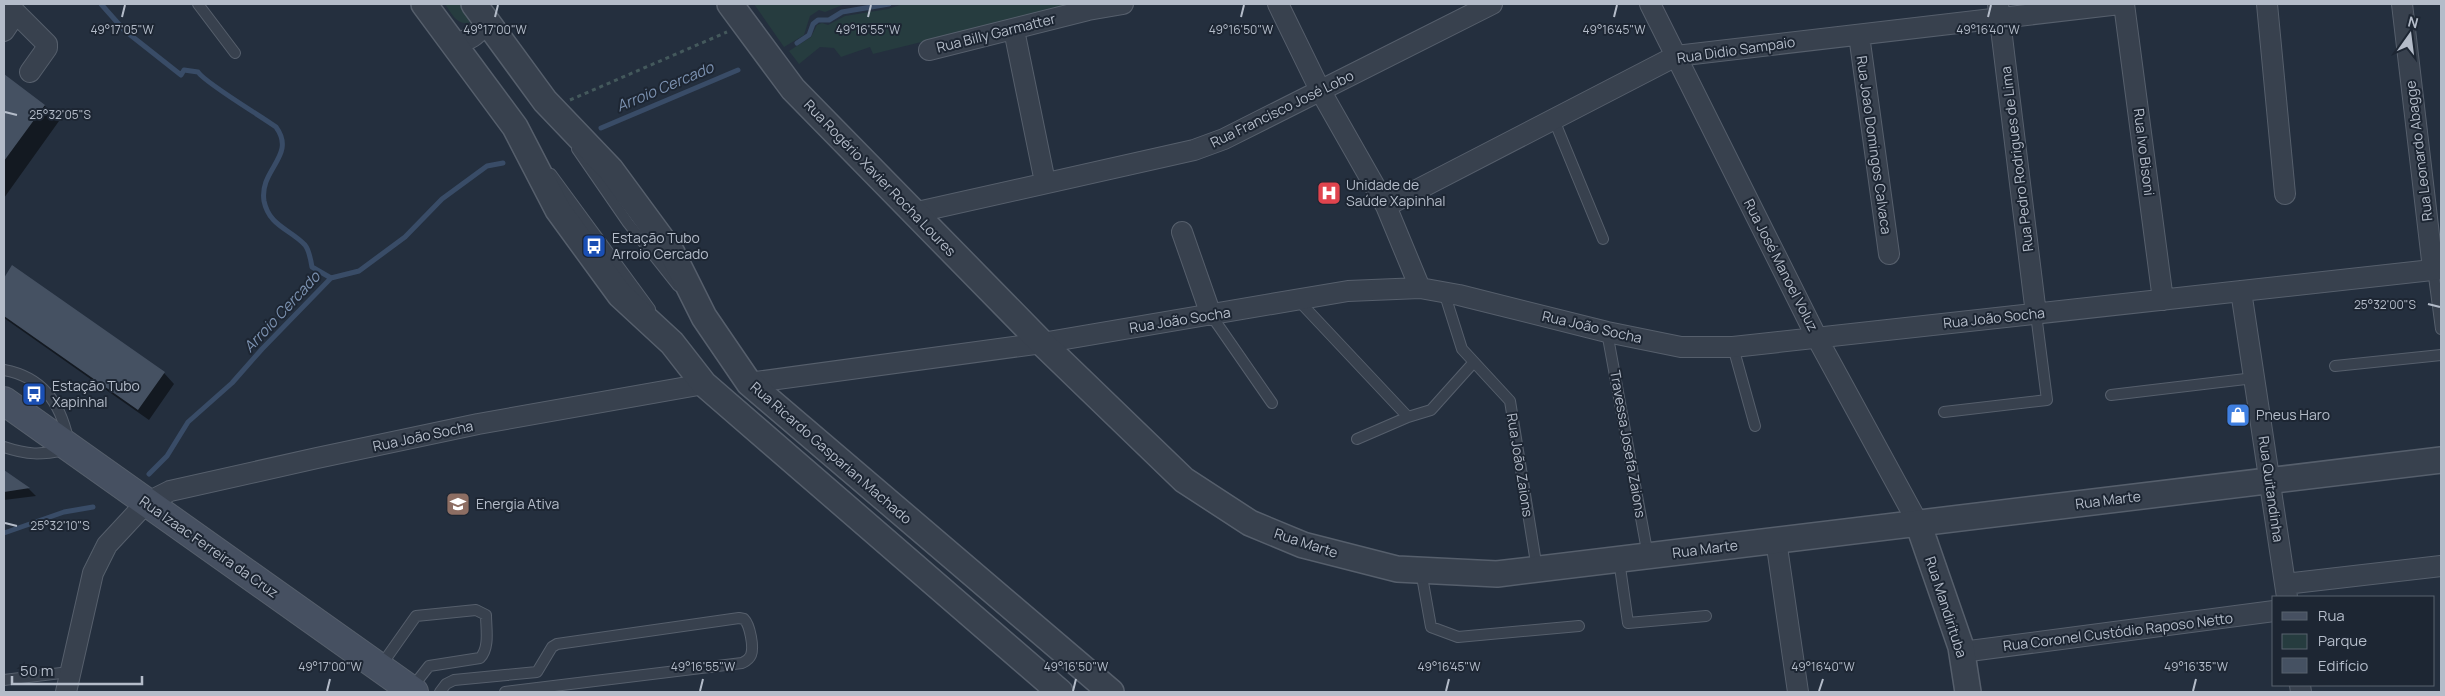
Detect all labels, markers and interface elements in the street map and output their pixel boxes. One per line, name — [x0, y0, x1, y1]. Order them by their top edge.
street label: Rua Billy Garmatter — [934, 9, 1057, 57]
north arrow — [2385, 10, 2435, 60]
text: N — [2406, 11, 2420, 32]
text: 49°17'05"W — [90, 21, 154, 38]
text: 49°17'00"W — [463, 21, 528, 38]
text: 49°16'55"W — [836, 21, 901, 38]
text: 49°16'50"W — [1209, 21, 1274, 38]
text: 49°16'45"W — [1583, 21, 1646, 38]
text: 49°16'40"W — [1956, 21, 2020, 38]
street label: Rua Didio Sampaio — [1676, 32, 1796, 67]
street label: Rua Joao Domingos Calvaca — [1853, 54, 1896, 235]
water label: Arroio Cercado — [613, 56, 718, 116]
street label: Rua Pedro Rodrigues de Lima — [1996, 65, 2037, 253]
street label: Rua Francisco José Lobo — [1207, 66, 1357, 152]
street label: Rua Leonardo Abagge — [2400, 80, 2437, 222]
street label: Rua Rogério Xavier Rocha Loures — [800, 95, 960, 260]
text: 25°32'05"S — [29, 106, 91, 123]
street label: Rua Ivo Bisoni — [2130, 107, 2159, 197]
place label: Unidade de Saúde Xapinhal — [1346, 175, 1446, 210]
hospital icon: Unidade de Saúde Xapinhal — [1316, 180, 1342, 206]
street label: Rua José Manoel Voluz — [1740, 195, 1823, 334]
place label: Estação Tubo Arroio Cercado — [612, 228, 709, 263]
bus stop icon: Estação Tubo Arroio Cercado — [581, 233, 607, 259]
water label: Arroio Cercado — [239, 266, 325, 357]
text: 25°32'00"S — [2354, 296, 2416, 313]
street label: Rua João Socha — [1128, 302, 1232, 337]
street label: Rua João Socha — [1942, 303, 2046, 332]
street label: Rua João Socha — [1540, 306, 1644, 347]
street label: Travessa Josefa Zaions — [1606, 369, 1651, 519]
place label: Estação Tubo Xapinhal — [52, 376, 140, 411]
street label: Rua Ricardo Gasparian Machado — [747, 377, 916, 528]
bus stop icon: Estação Tubo Xapinhal — [21, 381, 47, 407]
shop icon: Pneus Haro — [2225, 402, 2251, 428]
place label: Pneus Haro — [2256, 405, 2330, 424]
street label: Rua João Zaions — [1503, 412, 1538, 518]
street label: Rua João Socha — [371, 416, 475, 455]
street label: Rua Quitandinha — [2255, 435, 2288, 543]
street label: Rua Marte — [2074, 486, 2142, 513]
street label: Rua Izaac Ferreira da Cruz — [136, 491, 283, 602]
school or university icon: Energia Ativa — [445, 491, 471, 517]
place label: Energia Ativa — [476, 494, 559, 513]
text: 25°32'10"S — [30, 517, 90, 534]
street label: Rua Marte — [1272, 523, 1340, 562]
street label: Rua Marte — [1671, 535, 1739, 562]
street label: Rua Mandirituba — [1921, 554, 1972, 660]
legend — [2272, 596, 2435, 686]
text: Rua — [2318, 605, 2345, 626]
street label: Rua Coronel Custódio Raposo Netto — [2002, 608, 2234, 655]
text: Parque — [2318, 630, 2367, 651]
scale bar — [12, 654, 142, 686]
text: Edifício — [2318, 655, 2369, 676]
text: 49°17'00"W — [298, 658, 363, 675]
text: 49°16'55"W — [671, 658, 736, 675]
text: 49°16'50"W — [1044, 658, 1109, 675]
text: 49°16'45"W — [1418, 658, 1481, 675]
text: 49°16'40"W — [1791, 658, 1855, 675]
text: 49°16'35"W — [2164, 658, 2229, 675]
text: 50 m — [20, 660, 54, 681]

